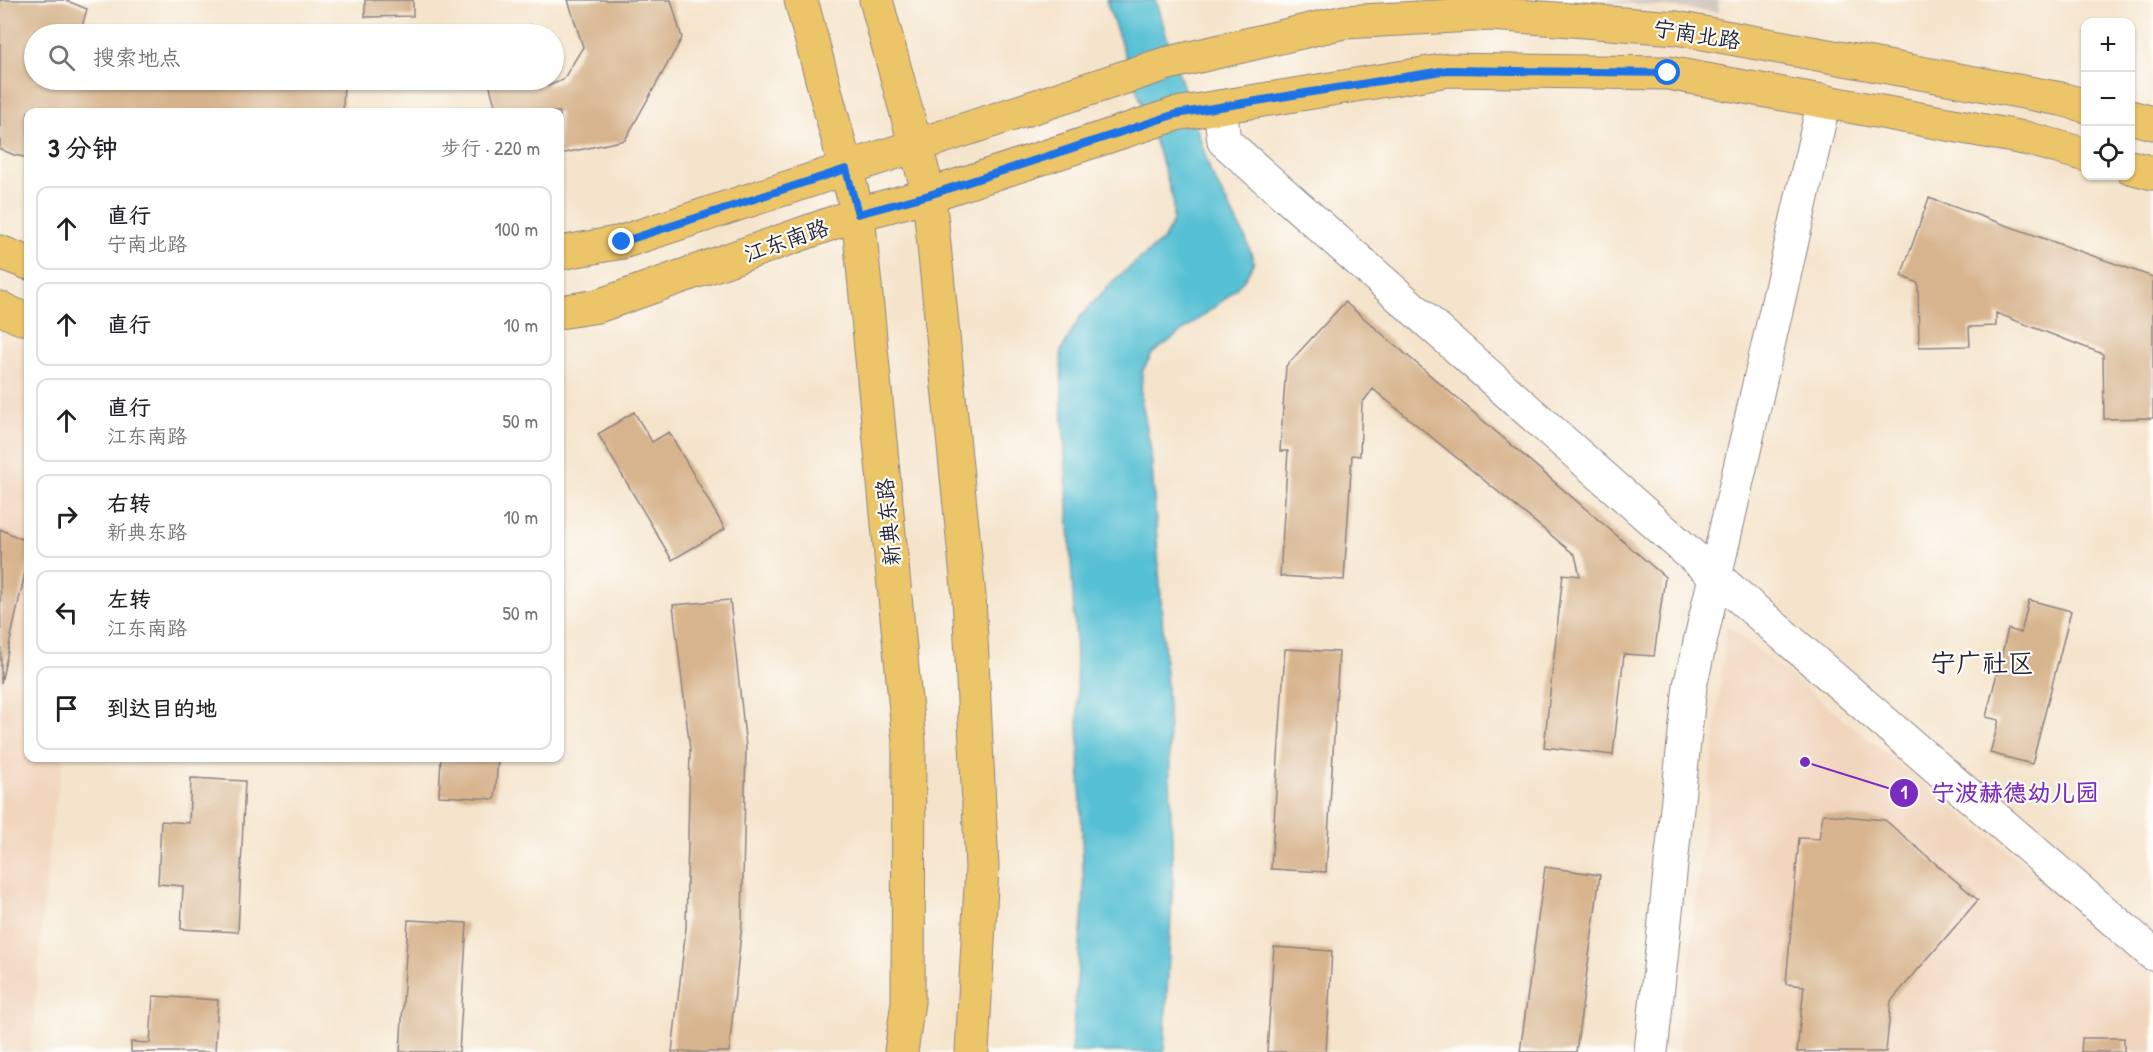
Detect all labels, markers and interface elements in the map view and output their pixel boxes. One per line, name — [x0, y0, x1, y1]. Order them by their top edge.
street label: 宁南北路 — [1651, 12, 1743, 56]
map controls — [2081, 18, 2135, 180]
button: + — [2081, 18, 2135, 72]
search box — [24, 24, 564, 90]
icon: search — [45, 41, 78, 74]
text: 搜索地点 — [93, 42, 181, 72]
route start — [1654, 59, 1680, 85]
button: − — [2081, 72, 2135, 126]
button: locate — [2081, 126, 2135, 180]
text: 3 分钟 — [48, 130, 118, 165]
text: 步行 · 220 m — [441, 134, 540, 161]
text: 直行 — [107, 200, 151, 230]
street label: 江东南路 — [740, 211, 832, 269]
icon: ahead — [50, 212, 83, 245]
text: 100 m — [495, 215, 538, 242]
route end — [608, 228, 634, 254]
text: 宁南北路 — [107, 230, 187, 257]
icon: ahead — [50, 308, 83, 341]
text: 直行 — [107, 309, 151, 339]
text: 10 m — [504, 311, 538, 338]
text: 直行 — [107, 392, 151, 422]
icon: ahead — [50, 404, 83, 437]
text: 50 m — [502, 407, 538, 434]
text: 江东南路 — [107, 422, 187, 449]
street label: 新典东路 — [869, 477, 907, 567]
text: 右转 — [107, 488, 151, 518]
icon: right — [50, 500, 83, 533]
text: 10 m — [504, 503, 538, 530]
text: 新典东路 — [107, 518, 187, 545]
text: 左转 — [107, 584, 151, 614]
icon: left — [50, 596, 83, 629]
text: 50 m — [502, 599, 538, 626]
text: 江东南路 — [107, 614, 187, 641]
district label: 宁广社区 — [1930, 645, 2034, 680]
icon: arrive — [50, 692, 83, 725]
text: 到达目的地 — [107, 693, 217, 723]
callout: 宁波赫德幼儿园 — [1889, 772, 2111, 814]
text: 宁波赫德幼儿园 — [1931, 776, 2099, 808]
text: 1 — [1901, 780, 1908, 805]

